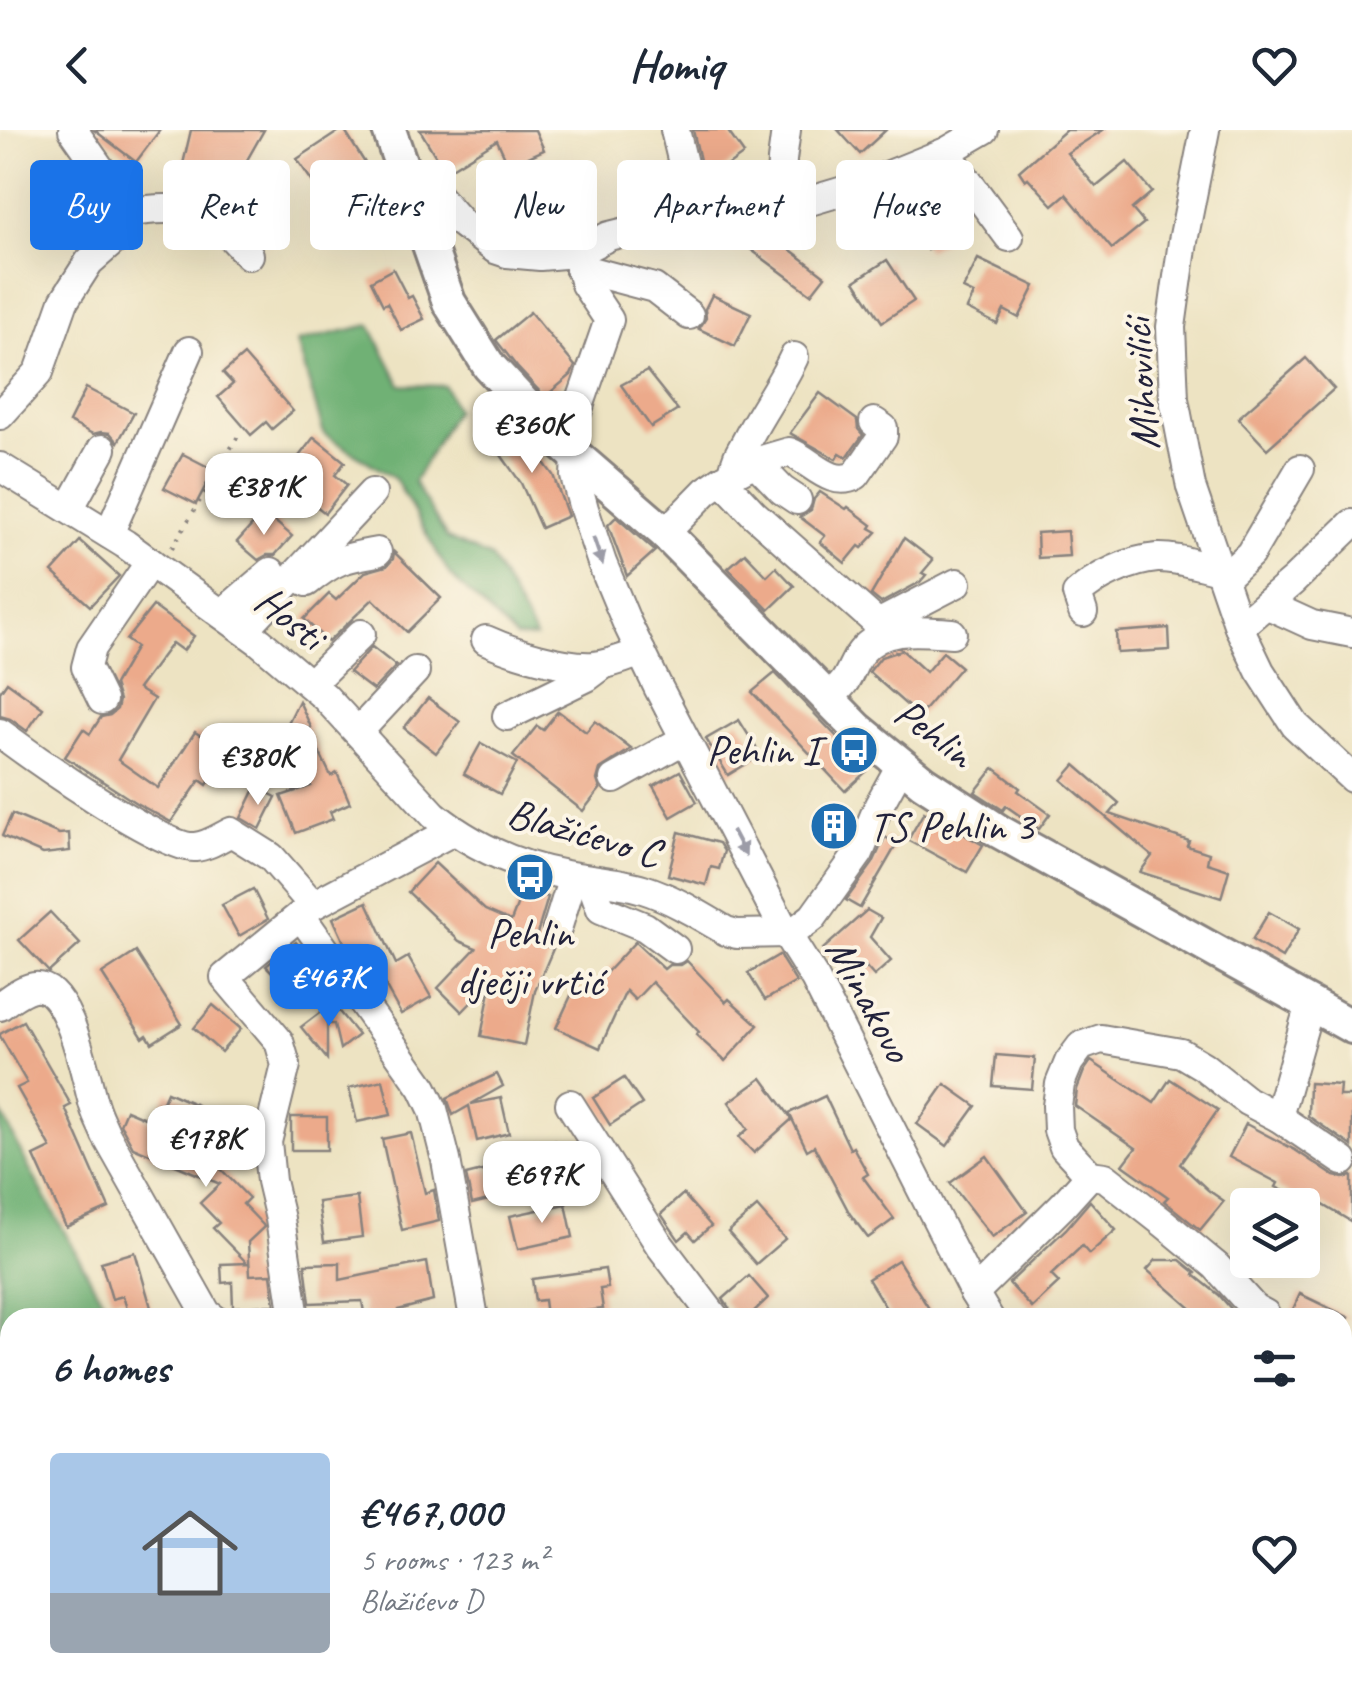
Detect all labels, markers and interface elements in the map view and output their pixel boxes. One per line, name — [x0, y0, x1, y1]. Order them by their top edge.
text: Homiq — [629, 37, 723, 94]
icon: back — [50, 38, 105, 93]
icon: heart — [1247, 38, 1302, 93]
chip: Buy — [30, 160, 143, 250]
chip: Rent — [163, 160, 290, 250]
chip: Filters — [310, 160, 456, 250]
chip: New — [476, 160, 597, 250]
chip: Apartment — [617, 160, 816, 250]
chip: House — [836, 160, 974, 250]
street label: Mihovilići — [1110, 311, 1172, 452]
pin: €360K — [462, 391, 602, 476]
text: €360K — [495, 403, 569, 444]
pin: €381K — [194, 453, 334, 538]
text: €381K — [227, 465, 301, 506]
one-way arrow — [591, 536, 606, 566]
street label: Hosti — [244, 574, 340, 665]
street label: Pehlin — [884, 686, 986, 781]
pin: €380K — [188, 723, 328, 808]
place label: Pehlin I — [706, 724, 828, 777]
bus stop icon: Pehlin I — [828, 724, 880, 776]
text: €380K — [221, 735, 295, 776]
street label: Blažićevo C — [502, 786, 670, 881]
building icon: TS Pehlin 3 — [808, 800, 860, 852]
place label: TS Pehlin 3 — [869, 800, 1037, 853]
one-way arrow — [730, 829, 747, 858]
bus stop icon: Pehlin dječji vrtić — [504, 851, 556, 903]
place label: Pehlin dječji vrtić — [457, 907, 608, 1008]
street label: Minakovo — [814, 929, 926, 1073]
pin: €467K — [259, 944, 399, 1029]
text: €467K — [292, 956, 366, 997]
pin: €178K — [136, 1105, 276, 1190]
text: €178K — [169, 1117, 243, 1158]
pin: €697K — [472, 1141, 612, 1226]
text: €697K — [505, 1153, 579, 1194]
map controls — [1230, 1188, 1320, 1278]
button: layers — [1230, 1188, 1320, 1278]
icon: filters — [1247, 1341, 1302, 1396]
text: 6 homes — [50, 1342, 169, 1395]
text: €467,000 — [360, 1486, 501, 1539]
icon: home — [130, 1493, 250, 1613]
icon: heart — [1247, 1526, 1302, 1581]
text: 5 rooms · 123 m² — [360, 1539, 547, 1580]
text: Blažićevo D — [360, 1580, 482, 1621]

